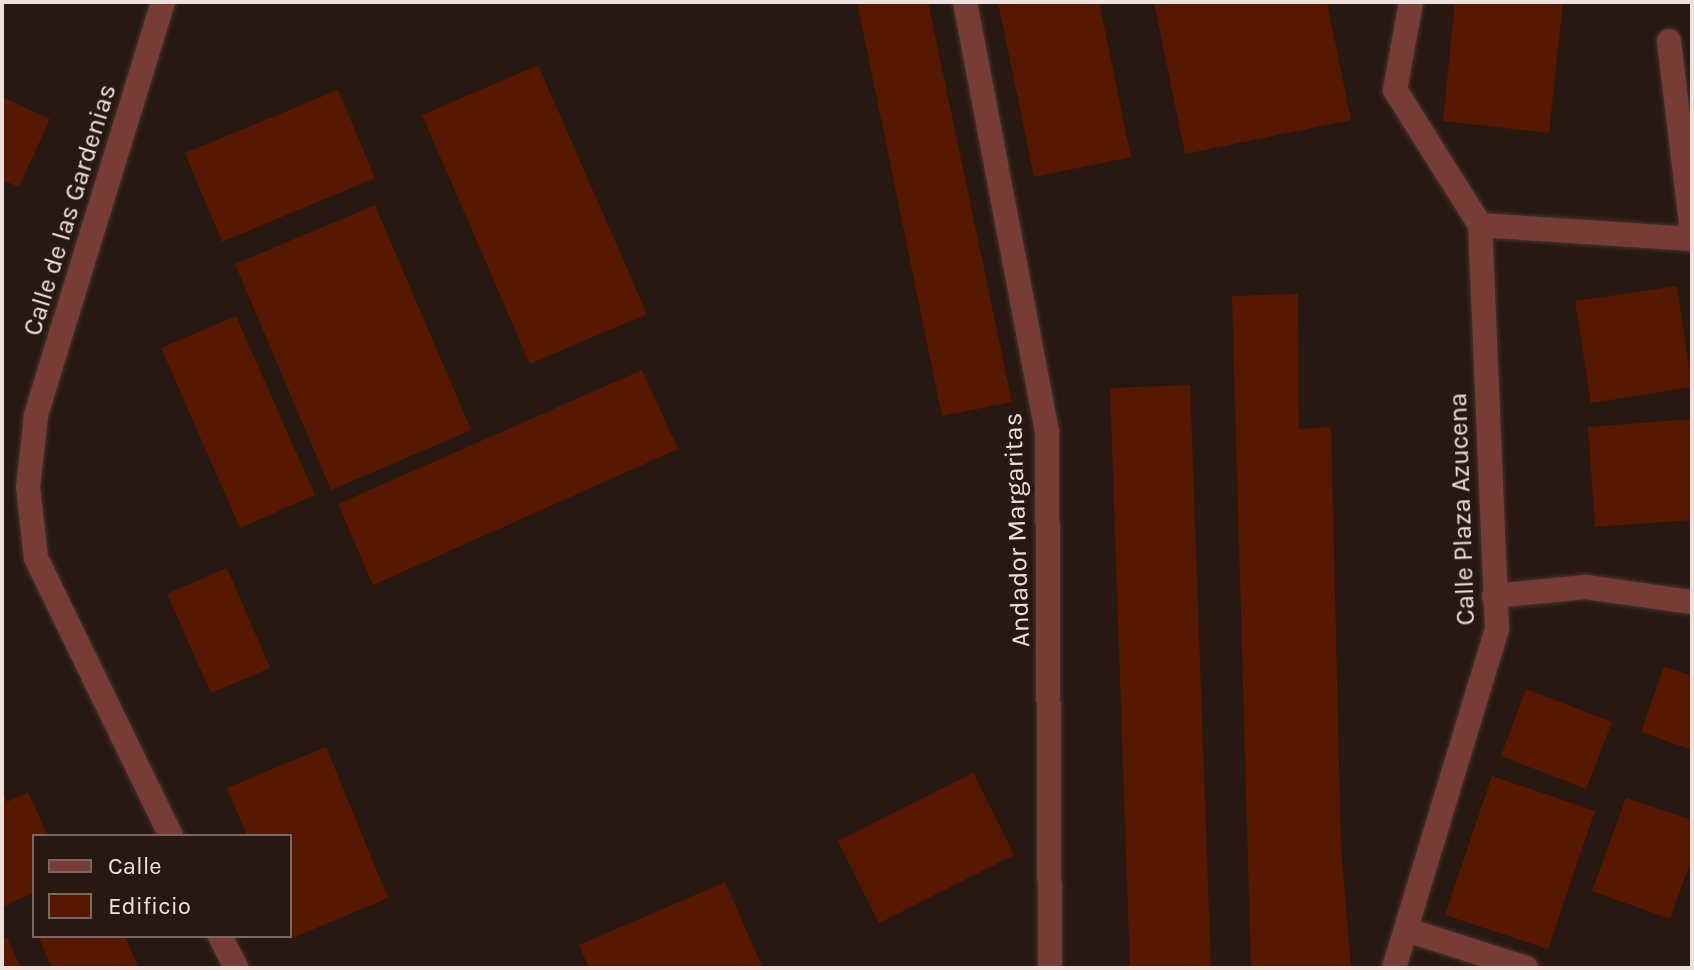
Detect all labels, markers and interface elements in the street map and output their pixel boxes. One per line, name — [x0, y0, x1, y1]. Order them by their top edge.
street label: Calle de las Gardenias — [17, 80, 123, 340]
street label: Calle Plaza Azucena — [1442, 392, 1482, 626]
street label: Andador Margaritas — [997, 412, 1037, 648]
legend — [32, 834, 292, 938]
text: Calle — [108, 852, 162, 880]
text: Edificio — [108, 892, 191, 920]

